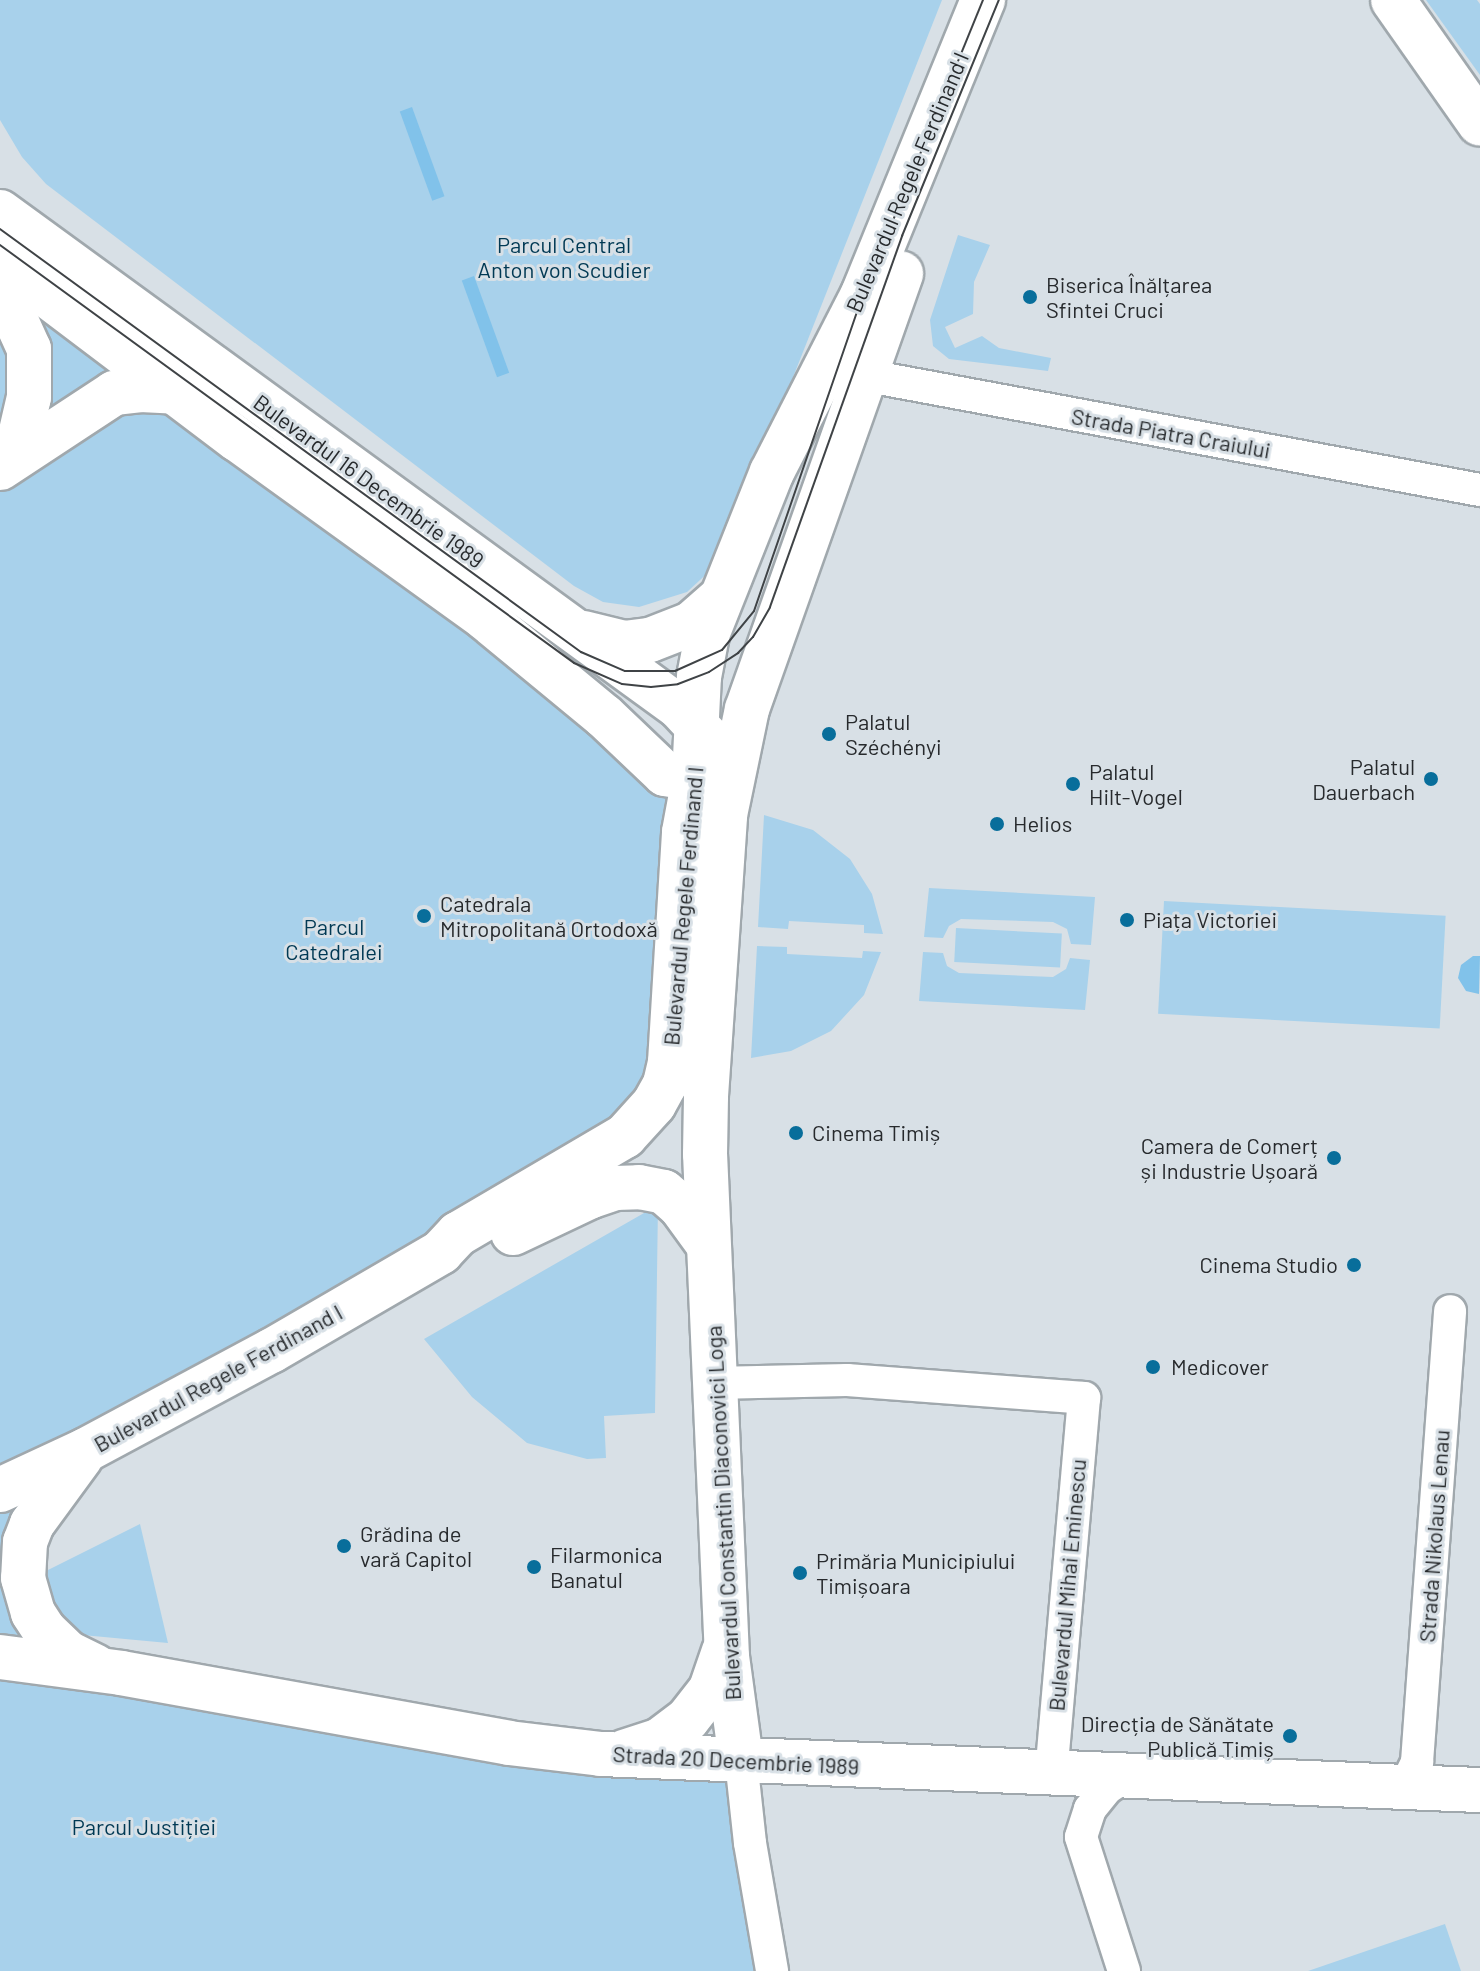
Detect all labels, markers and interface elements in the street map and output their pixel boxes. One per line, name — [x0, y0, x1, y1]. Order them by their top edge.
street label: Bulevardul Regele Ferdinand I — [840, 48, 974, 316]
park label: Parcul Central Anton von Scudier — [478, 231, 650, 282]
place label: Biserica Înălțarea Sfintei Cruci — [1046, 271, 1212, 322]
marker: Biserica Înălțarea Sfintei Cruci — [1021, 288, 1039, 306]
street label: Bulevardul 16 Decembrie 1989 — [249, 389, 489, 573]
street label: Strada Piatra Craiului — [1069, 403, 1273, 463]
place label: Palatul Széchényi — [845, 708, 942, 760]
marker: Palatul Széchényi — [820, 725, 838, 743]
place label: Palatul Dauerbach — [1312, 753, 1415, 804]
place label: Palatul Hilt-Vogel — [1089, 758, 1183, 810]
street label: Bulevardul Regele Ferdinand I — [658, 765, 708, 1047]
marker: Palatul Dauerbach — [1422, 770, 1440, 788]
marker: Palatul Hilt-Vogel — [1064, 775, 1082, 793]
place label: Helios — [1013, 811, 1072, 837]
marker: Helios — [988, 815, 1006, 833]
place label: Catedrala Mitropolitană Ortodoxă — [440, 890, 658, 942]
marker: Catedrala Mitropolitană Ortodoxă — [415, 907, 433, 925]
place label: Piața Victoriei — [1143, 907, 1277, 933]
marker: Piața Victoriei — [1118, 911, 1136, 929]
park label: Parcul Catedralei — [285, 913, 383, 964]
place label: Cinema Timiș — [812, 1120, 941, 1146]
marker: Cinema Timiș — [787, 1124, 805, 1142]
place label: Camera de Comerț și Industrie Ușoară — [1141, 1132, 1318, 1184]
marker: Camera de Comerț și Industrie Ușoară — [1325, 1149, 1343, 1167]
place label: Cinema Studio — [1200, 1252, 1338, 1278]
marker: Cinema Studio — [1345, 1256, 1363, 1274]
street label: Bulevardul Regele Ferdinand I — [89, 1299, 347, 1457]
street label: Bulevardul Constantin Diaconovici Loga — [700, 1325, 746, 1701]
place label: Medicover — [1171, 1354, 1269, 1380]
marker: Medicover — [1142, 1356, 1164, 1378]
street label: Strada Nikolaus Lenau — [1413, 1429, 1455, 1643]
street label: Bulevardul Mihai Eminescu — [1043, 1458, 1091, 1712]
place label: Grădina de vară Capitol — [360, 1520, 472, 1572]
marker: Grădina de vară Capitol — [335, 1537, 353, 1555]
place label: Filarmonica Banatul — [550, 1541, 663, 1592]
place label: Primăria Municipiului Timișoara — [816, 1547, 1015, 1598]
marker: Filarmonica Banatul — [525, 1558, 543, 1576]
marker: Primăria Municipiului Timișoara — [791, 1564, 809, 1582]
place label: Direcția de Sănătate Publică Timiș — [1081, 1710, 1274, 1762]
marker: Direcția de Sănătate Publică Timiș — [1281, 1727, 1299, 1745]
street label: Strada 20 Decembrie 1989 — [612, 1740, 860, 1780]
park label: Parcul Justiției — [72, 1814, 216, 1840]

